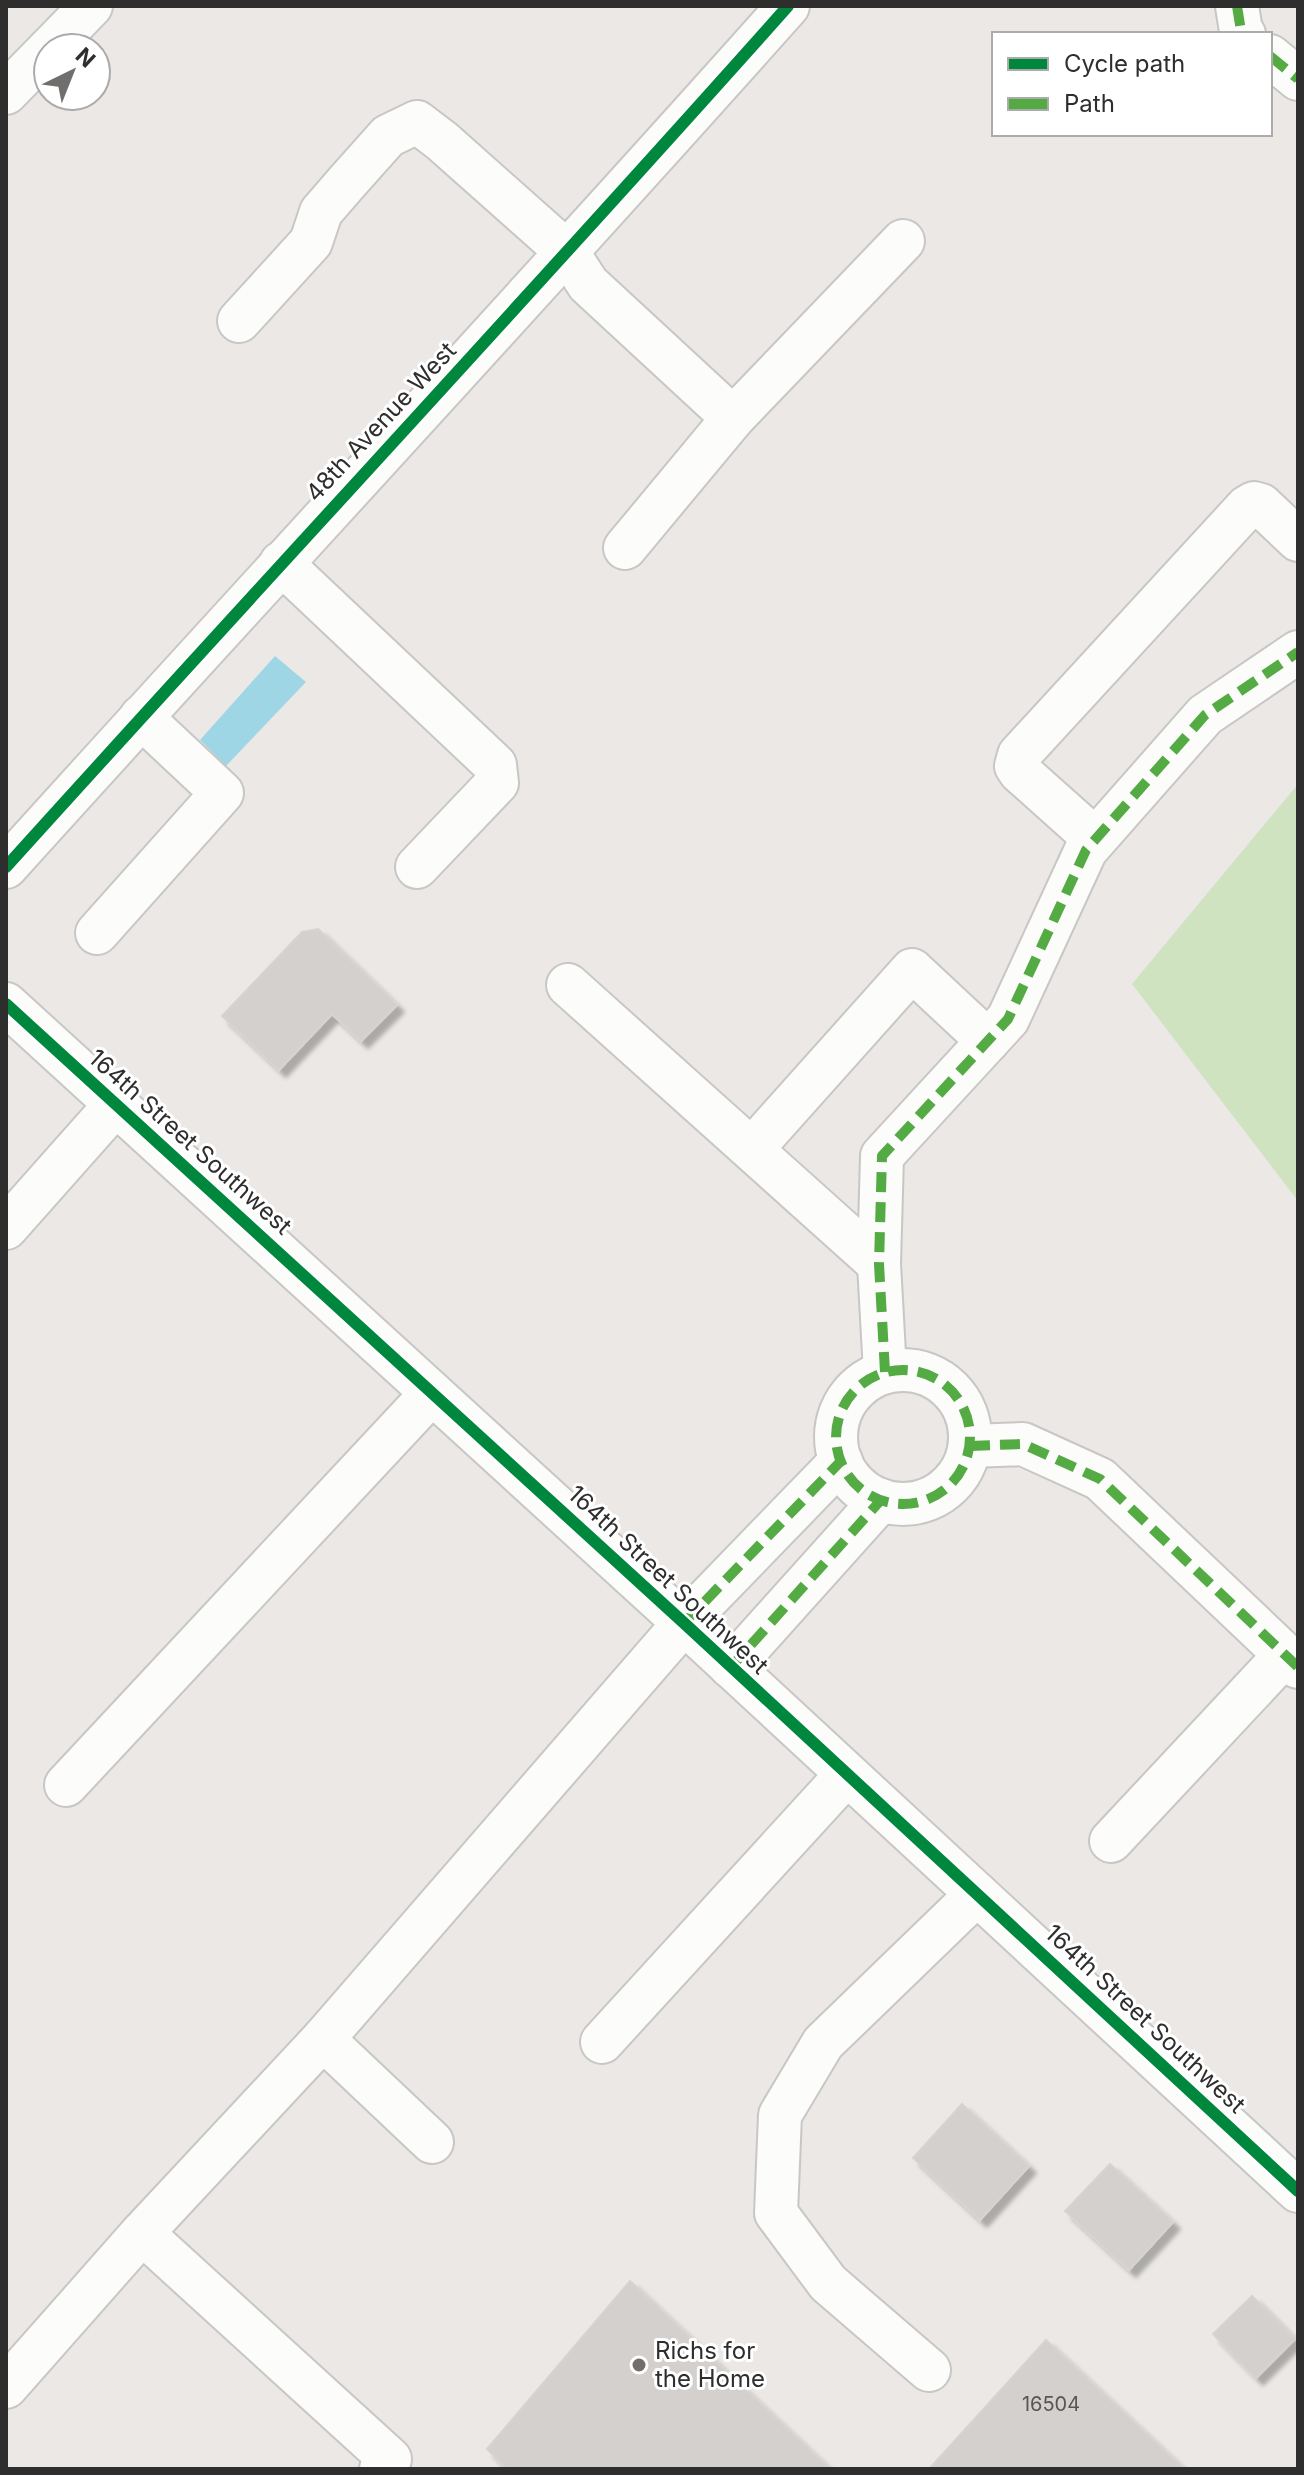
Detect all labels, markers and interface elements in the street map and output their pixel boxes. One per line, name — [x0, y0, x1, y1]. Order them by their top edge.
north arrow — [32, 32, 112, 112]
legend — [992, 32, 1272, 136]
text: N — [71, 42, 101, 73]
text: Cycle path — [1064, 49, 1185, 78]
text: Path — [1064, 89, 1115, 118]
street label: 48th Avenue West — [299, 336, 462, 507]
street label: 164th Street Southwest — [83, 1043, 298, 1241]
street label: 164th Street Southwest — [562, 1479, 775, 1680]
street label: 164th Street Southwest — [1039, 1918, 1252, 2119]
place label: Richs for the Home — [655, 2336, 765, 2393]
marker: Richs for the Home — [630, 2356, 648, 2374]
house number: 16504 — [1022, 2392, 1080, 2416]

